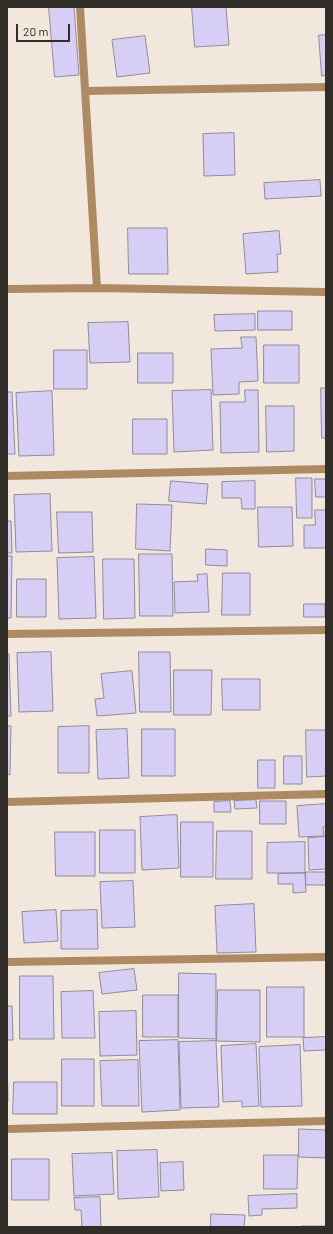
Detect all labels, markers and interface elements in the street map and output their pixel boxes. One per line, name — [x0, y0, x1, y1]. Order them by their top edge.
scale bar — [18, 16, 72, 42]
text: 20 m — [23, 24, 49, 38]

